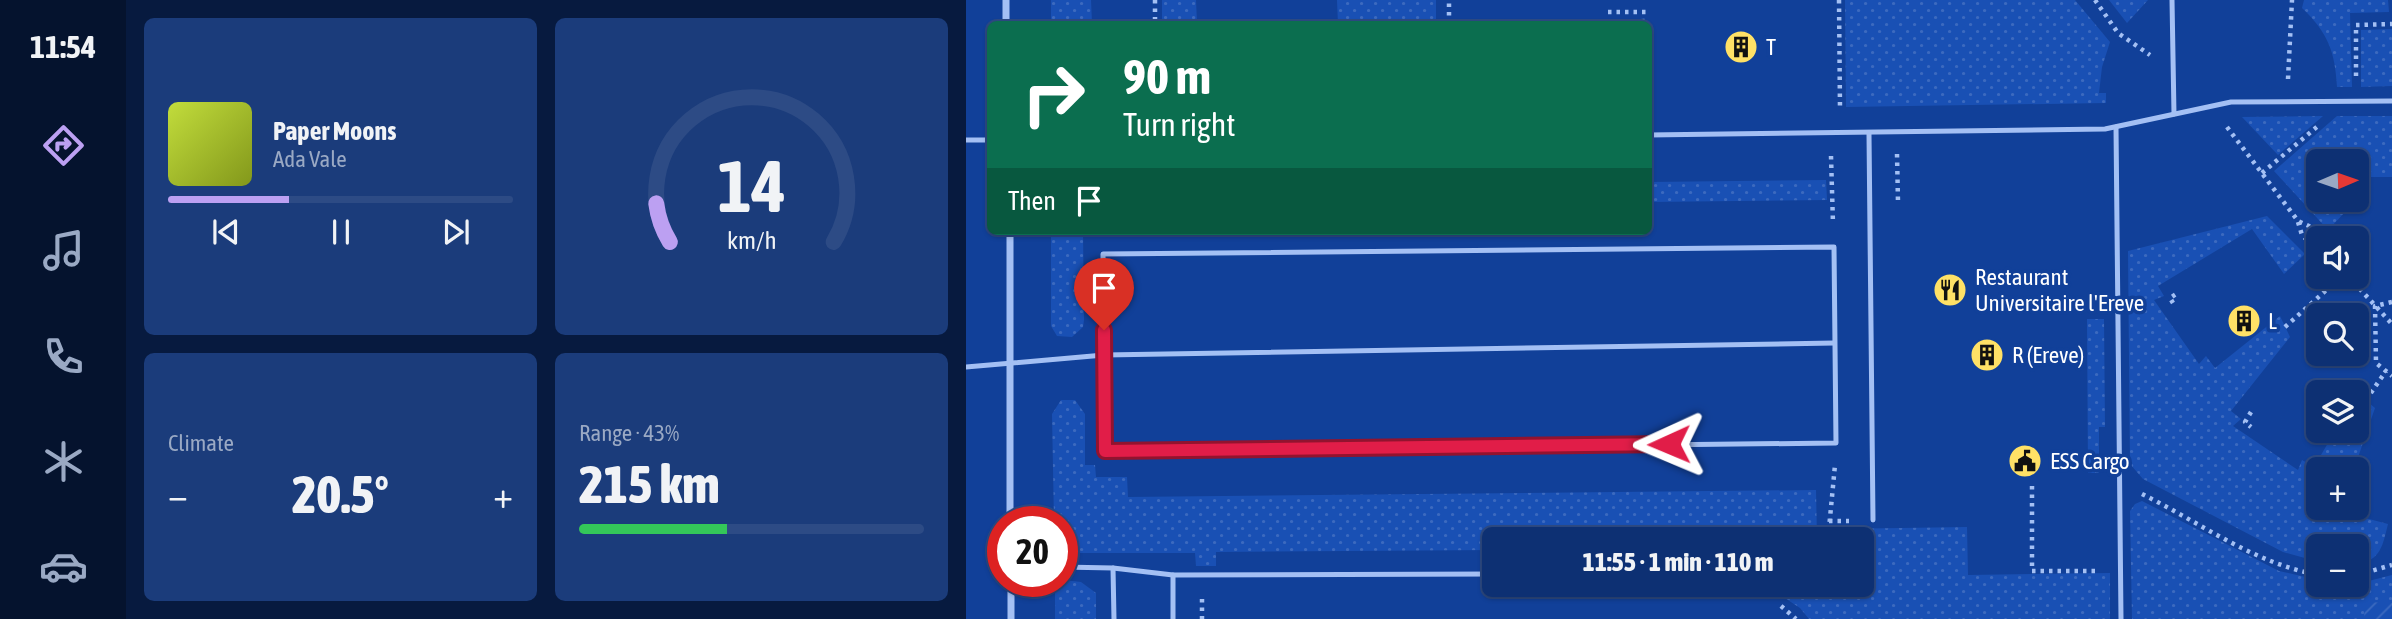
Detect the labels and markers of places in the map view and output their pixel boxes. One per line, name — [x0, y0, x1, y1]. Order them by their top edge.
building icon: T — [1722, 28, 1760, 66]
place label: T — [1766, 34, 1776, 60]
pin — [1074, 258, 1134, 330]
place label: Restaurant Universitaire l'Ereve — [1975, 264, 2144, 316]
restaurant icon: Restaurant Universitaire l'Ereve — [1931, 271, 1969, 309]
building icon: L — [2225, 302, 2263, 340]
place label: L — [2268, 308, 2277, 334]
building icon: R (Ereve) — [1968, 336, 2006, 374]
place label: R (Ereve) — [2012, 342, 2084, 368]
public building icon: ESS Cargo — [2006, 442, 2044, 480]
place label: ESS Cargo — [2050, 448, 2130, 474]

